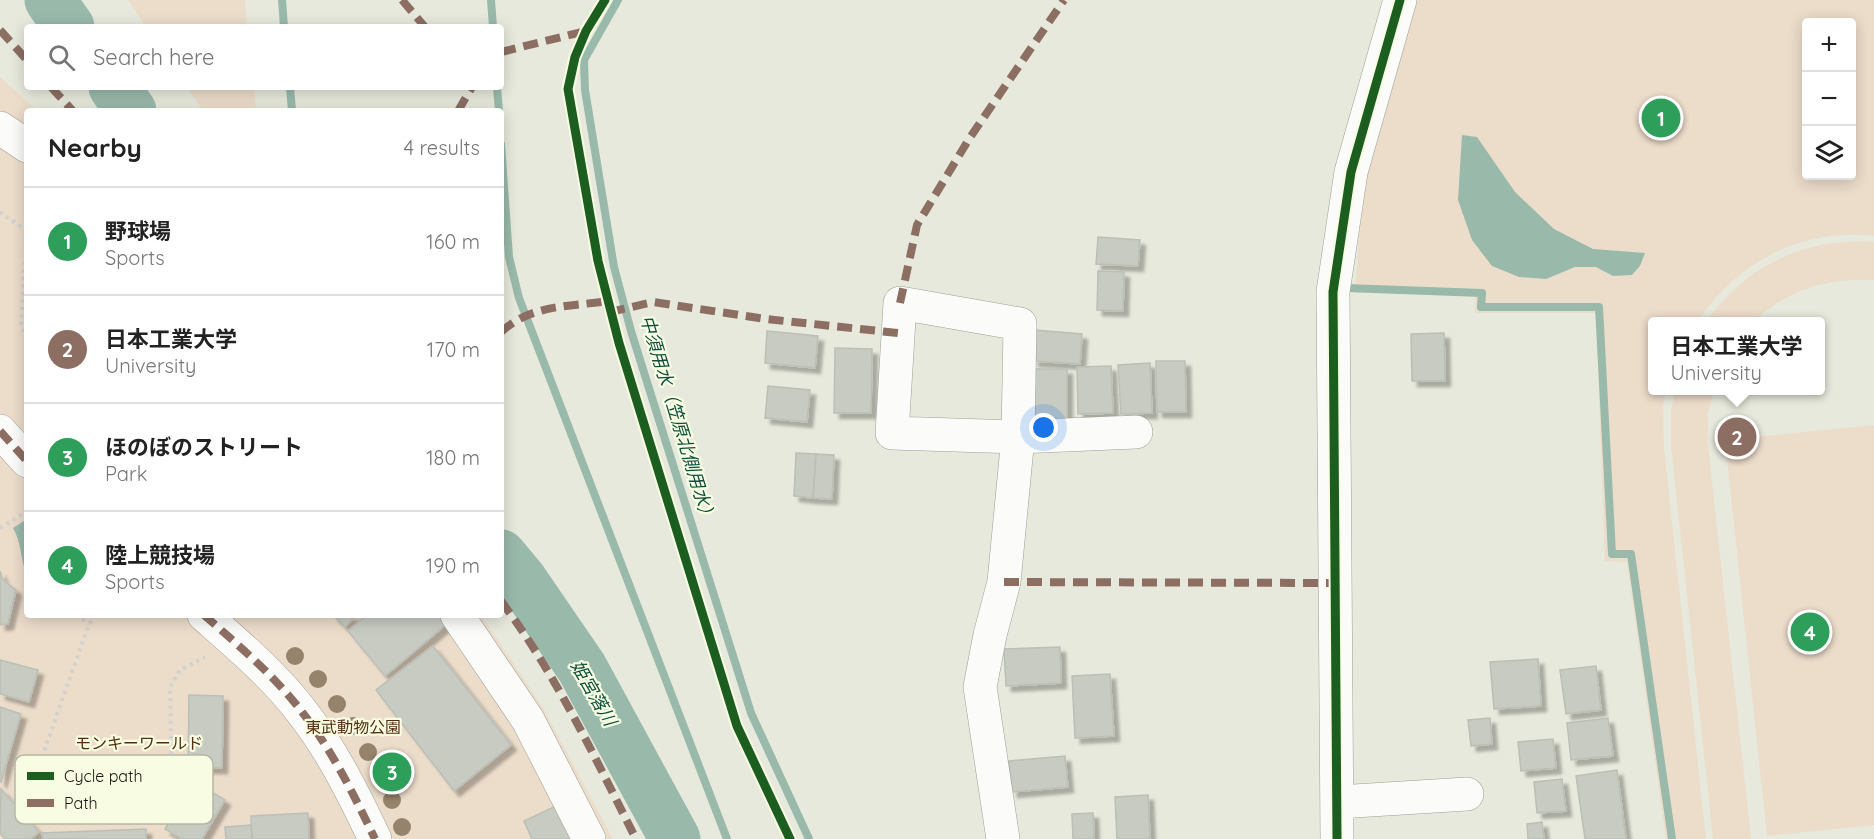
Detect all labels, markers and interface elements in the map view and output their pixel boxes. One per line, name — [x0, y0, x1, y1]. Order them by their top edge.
map controls — [1802, 18, 1856, 180]
button: + — [1802, 18, 1856, 72]
search box — [24, 24, 504, 90]
icon: search — [45, 41, 78, 74]
text: Search here — [93, 43, 214, 71]
button: − — [1802, 72, 1856, 126]
pin: 1 — [1642, 96, 1680, 140]
button: layers — [1802, 126, 1856, 180]
text: Nearby — [48, 131, 142, 164]
text: 4 results — [404, 135, 480, 160]
text: 野球場 — [105, 217, 171, 245]
text: 1 — [64, 229, 71, 254]
text: 160 m — [426, 229, 480, 254]
text: Sports — [105, 245, 165, 270]
water label: 中須用水（笠原北側用水） — [635, 312, 721, 526]
popup — [1648, 317, 1825, 395]
text: 日本工業大学 — [105, 325, 237, 353]
text: 日本工業大学 — [1670, 332, 1803, 360]
text: 2 — [62, 337, 73, 362]
text: 170 m — [427, 337, 480, 362]
text: University — [105, 353, 196, 378]
text: University — [1670, 360, 1762, 385]
your location — [1029, 413, 1058, 442]
pin: 2 — [1718, 414, 1756, 460]
text: ほのぼのストリート — [105, 433, 303, 461]
text: 3 — [62, 445, 73, 470]
text: 180 m — [426, 445, 480, 470]
text: Park — [105, 461, 147, 486]
text: 陸上競技場 — [105, 541, 215, 569]
text: 4 — [62, 553, 73, 578]
text: 190 m — [426, 553, 480, 578]
text: Sports — [105, 569, 165, 594]
pin: 4 — [1790, 610, 1830, 654]
water label: 姫宮落川 — [566, 656, 623, 732]
park label: 東武動物公園 — [305, 717, 401, 737]
park label: モンキーワールド — [75, 733, 203, 753]
pin: 3 — [372, 750, 412, 794]
legend — [15, 755, 213, 824]
text: Cycle path — [64, 766, 143, 786]
text: Path — [64, 793, 98, 813]

